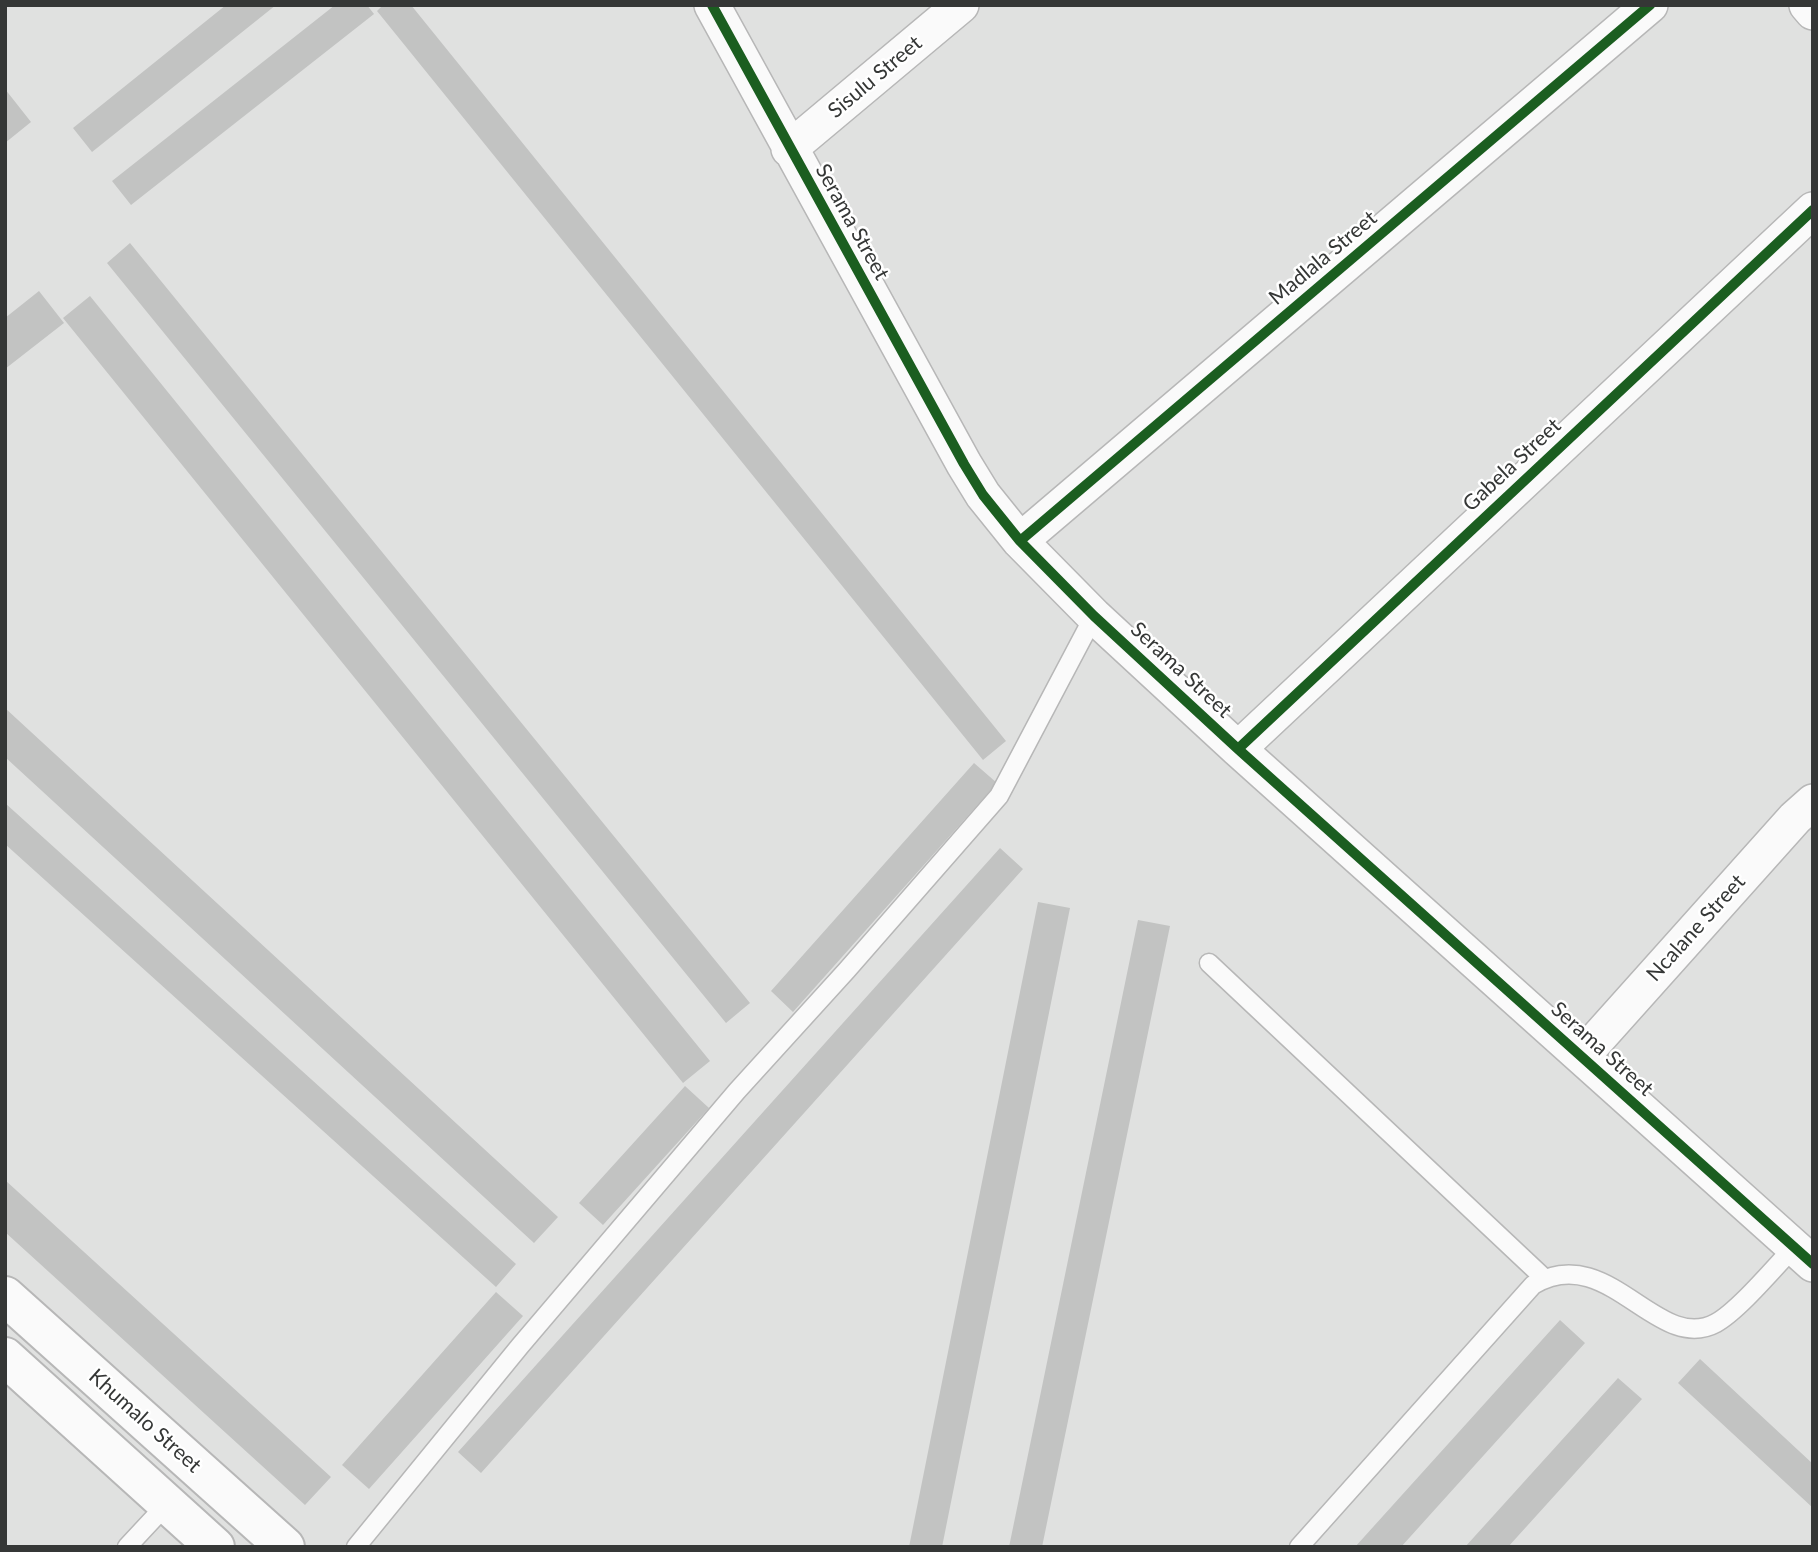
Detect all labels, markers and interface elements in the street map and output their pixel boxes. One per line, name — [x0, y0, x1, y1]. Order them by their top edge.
street label: Sisulu Street — [823, 31, 927, 123]
street label: Serama Street — [810, 160, 894, 284]
street label: Madlala Street — [1264, 206, 1382, 310]
street label: Gabela Street — [1458, 413, 1566, 517]
street label: Serama Street — [1125, 617, 1237, 723]
street label: Ncalane Street — [1641, 869, 1751, 987]
street label: Serama Street — [1546, 997, 1658, 1101]
street label: Khumalo Street — [84, 1364, 206, 1478]

